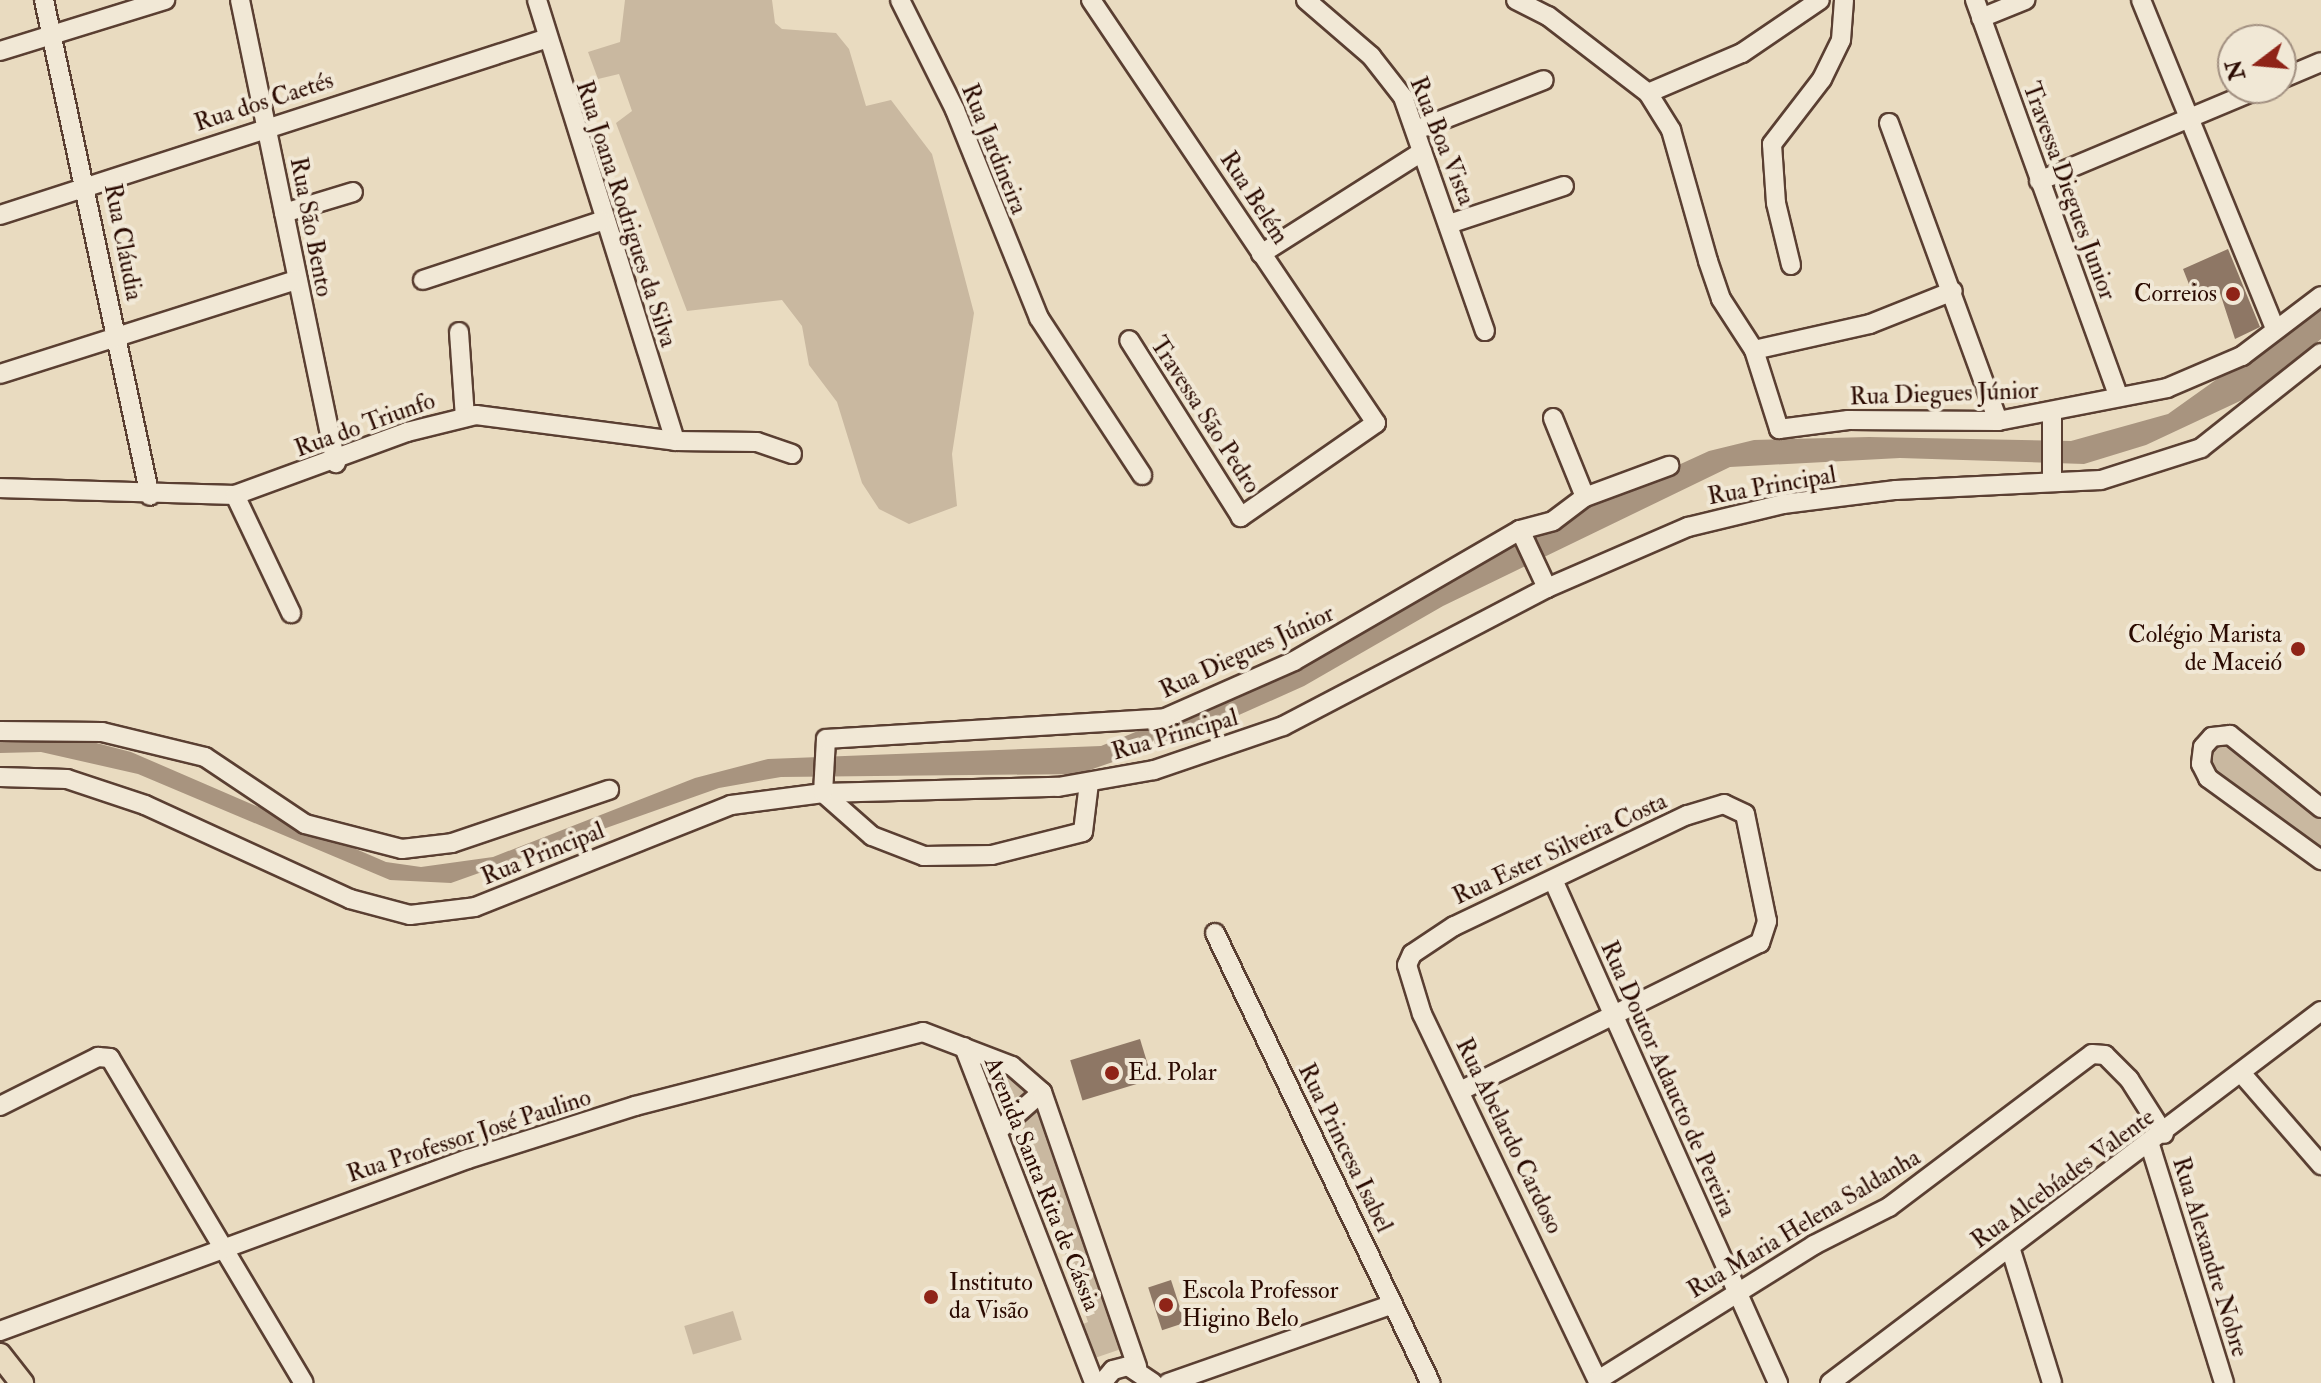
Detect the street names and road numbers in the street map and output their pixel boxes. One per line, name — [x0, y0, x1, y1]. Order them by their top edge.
street label: Rua dos Caetés — [191, 66, 337, 138]
street label: Rua Boa Vista — [1403, 73, 1481, 209]
street label: Rua Joana Rodrigues da Silva — [569, 77, 683, 351]
street label: Travessa Diegues Junior — [2016, 78, 2122, 304]
street label: Rua Jardineira — [955, 80, 1033, 218]
street label: Rua Belém — [1213, 146, 1295, 250]
street label: Rua São Bento — [283, 155, 339, 299]
street label: Rua Cláudia — [98, 181, 148, 303]
street label: Travessa São Pedro — [1144, 331, 1266, 499]
street label: Rua Diegues Júnior — [1849, 376, 2039, 412]
street label: Rua do Triunfo — [291, 386, 439, 464]
street label: Rua Principal — [1706, 461, 1838, 511]
street label: Rua Diegues Júnior — [1155, 599, 1339, 705]
street label: Rua Principal — [1109, 703, 1241, 767]
street label: Rua Ester Silveira Costa — [1448, 787, 1672, 911]
street label: Rua Principal — [477, 816, 609, 892]
street label: Rua Doutor Adaucto de Pereira — [1594, 937, 1742, 1221]
street label: Rua Abelardo Cardoso — [1449, 1034, 1569, 1238]
street label: Avenida Santa Rita de Cássia — [978, 1053, 1106, 1315]
street label: Rua Princesa Isabel — [1292, 1059, 1398, 1237]
street label: Rua Professor José Paulino — [344, 1083, 594, 1189]
street label: Rua Alcebíades Valente — [1966, 1103, 2160, 1255]
street label: Rua Maria Helena Saldanha — [1683, 1143, 1925, 1305]
street label: Rua Alexandre Nobre — [2166, 1154, 2254, 1360]

